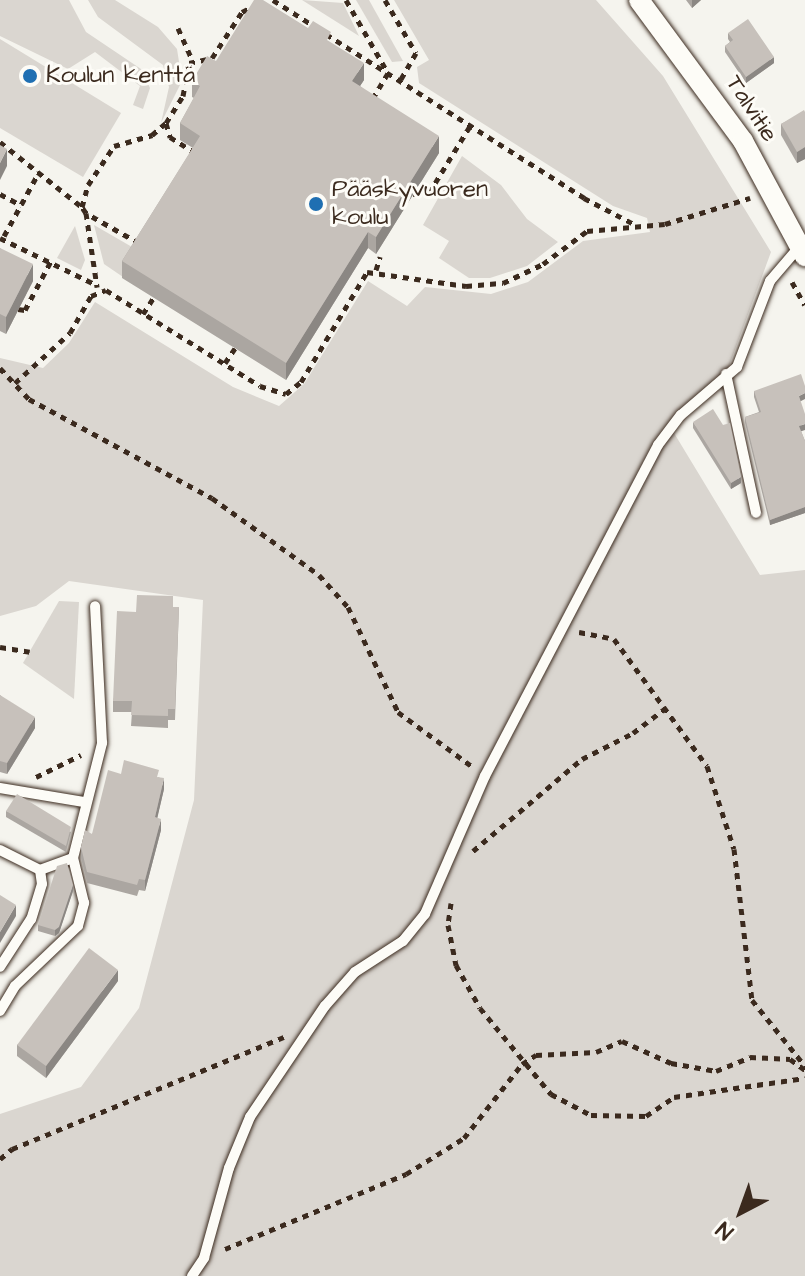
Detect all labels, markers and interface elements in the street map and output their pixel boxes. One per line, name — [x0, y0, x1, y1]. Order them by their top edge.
place label: Koulun kenttä — [46, 62, 195, 90]
marker: Koulun kenttä — [21, 67, 39, 85]
street label: Talvitie — [719, 70, 783, 148]
place label: Pääskyvuoren koulu — [332, 176, 488, 232]
marker: Pääskyvuoren koulu — [307, 195, 325, 213]
north arrow — [701, 1172, 781, 1252]
text: N — [710, 1214, 740, 1247]

